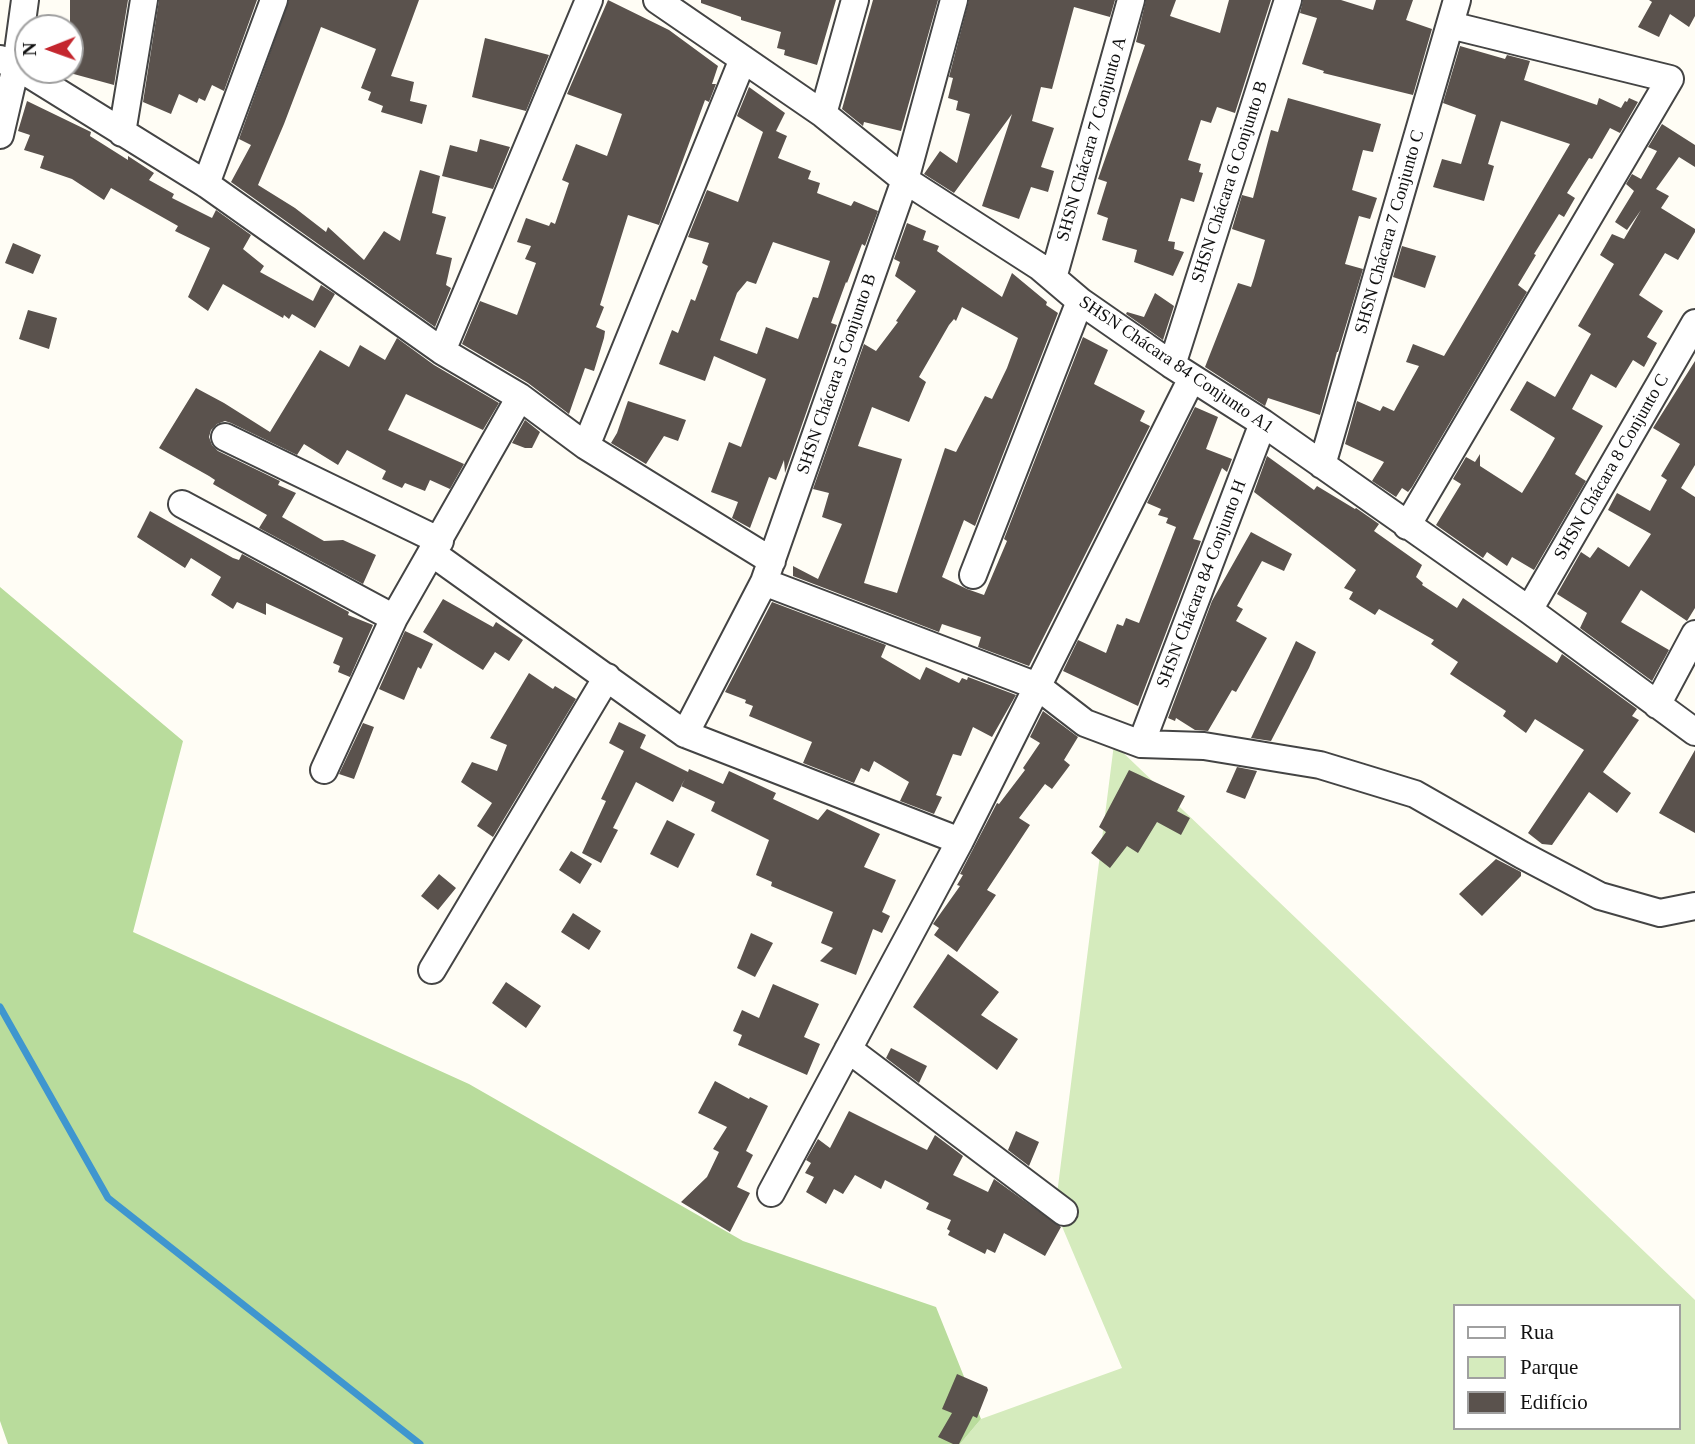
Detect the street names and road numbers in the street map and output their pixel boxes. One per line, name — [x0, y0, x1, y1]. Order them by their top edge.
street label: SHSN Chácara 7 Conjunto A — [1052, 34, 1132, 244]
street label: SHSN Chácara 6 Conjunto B — [1187, 78, 1273, 286]
street label: SHSN Chácara 7 Conjunto C — [1351, 128, 1429, 336]
street label: SHSN Chácara 5 Conjunto B — [792, 271, 882, 477]
street label: SHSN Chácara 84 Conjunto A1 — [1075, 292, 1277, 438]
street label: SHSN Chácara 8 Conjunto C — [1550, 370, 1674, 564]
street label: SHSN Chácara 84 Conjunto H — [1152, 477, 1252, 691]

